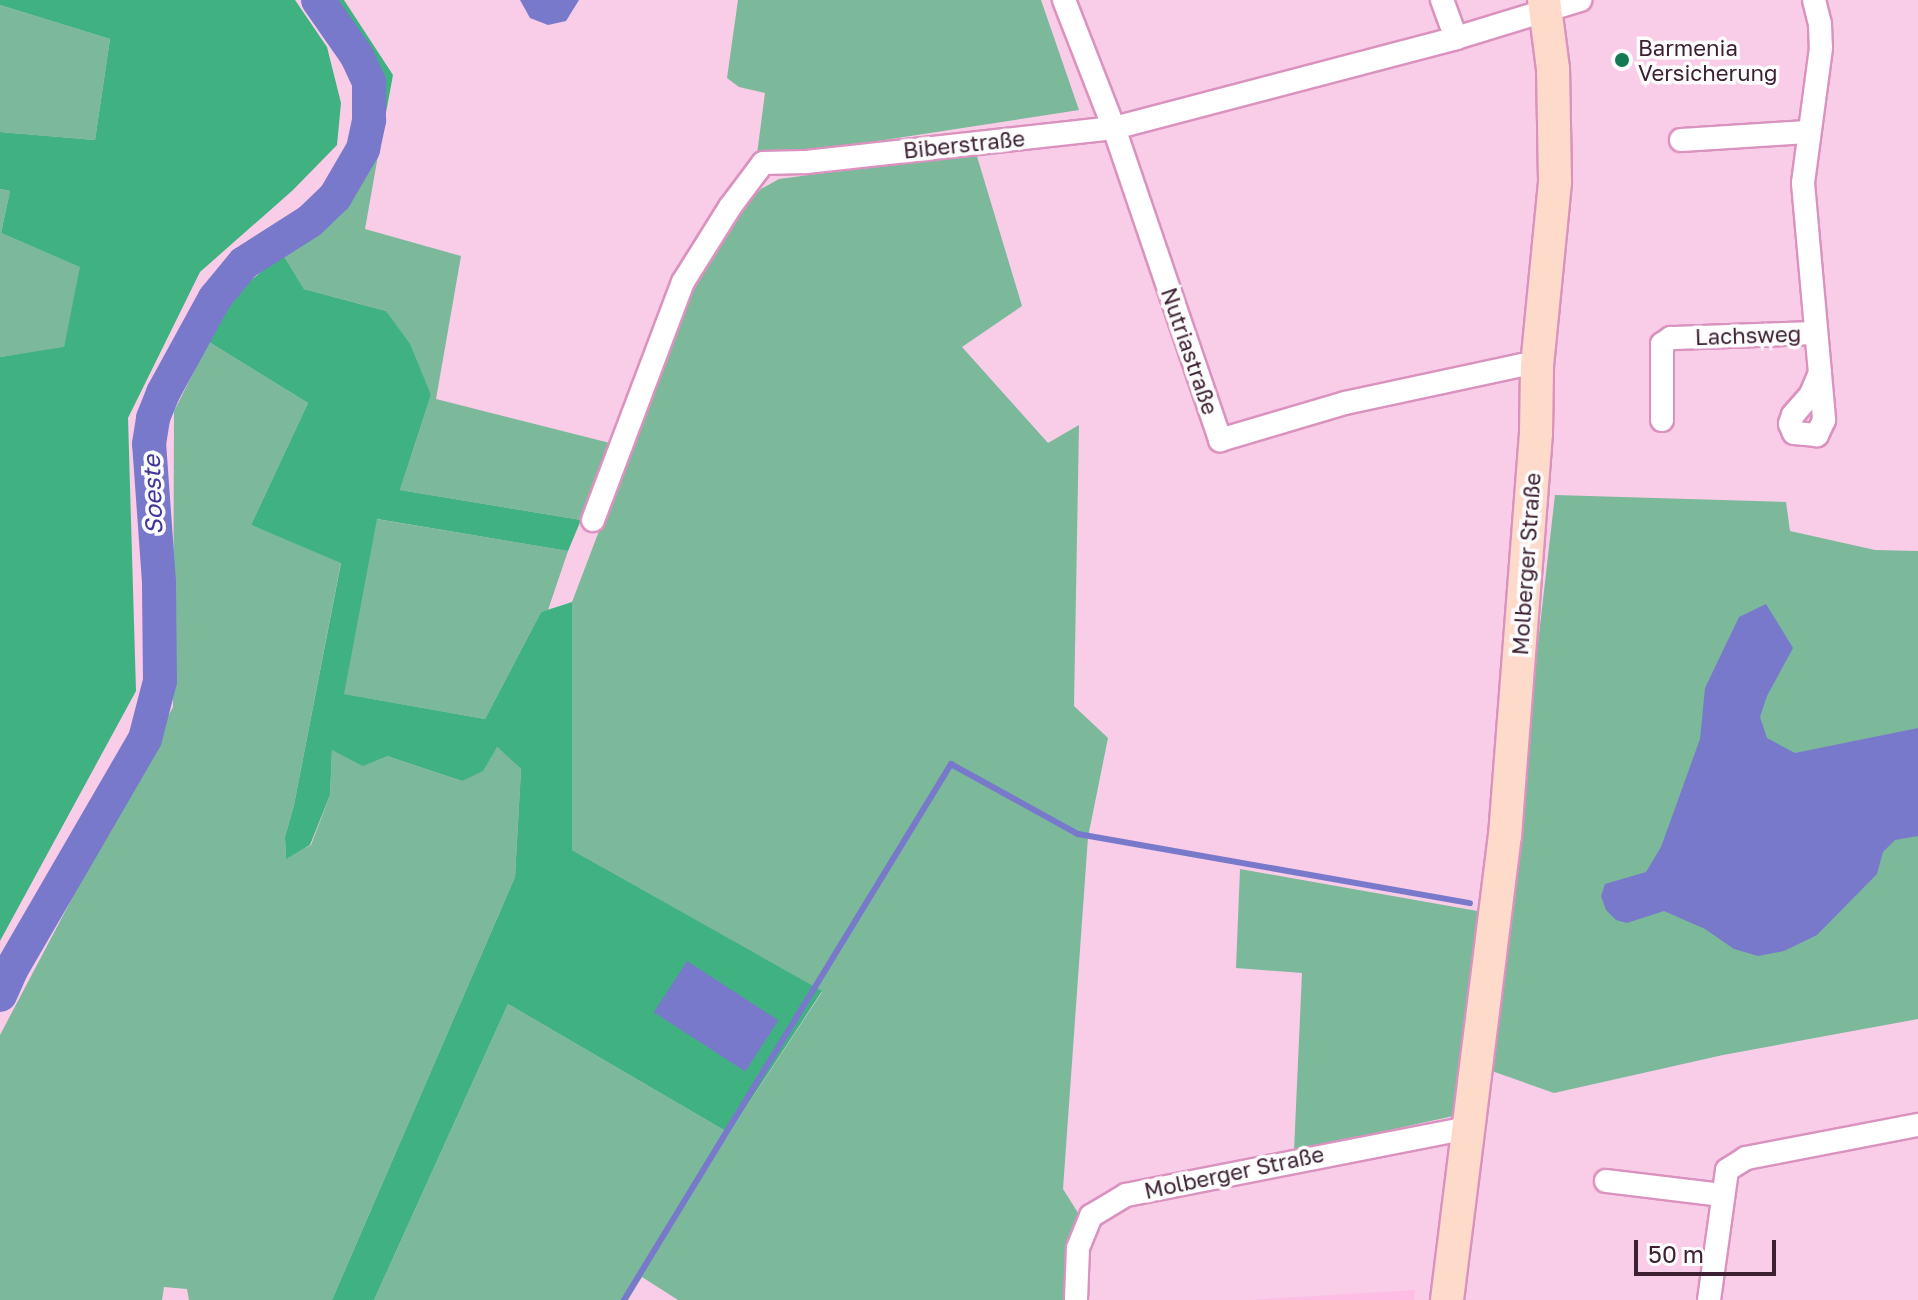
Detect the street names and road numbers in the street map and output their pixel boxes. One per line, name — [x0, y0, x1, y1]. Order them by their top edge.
street label: Biberstraße — [902, 124, 1026, 164]
street label: Nutriastraße — [1156, 284, 1224, 418]
street label: Lachsweg — [1694, 320, 1802, 350]
street label: Molberger Straße — [1506, 472, 1546, 656]
street label: Molberger Straße — [1142, 1140, 1326, 1204]

